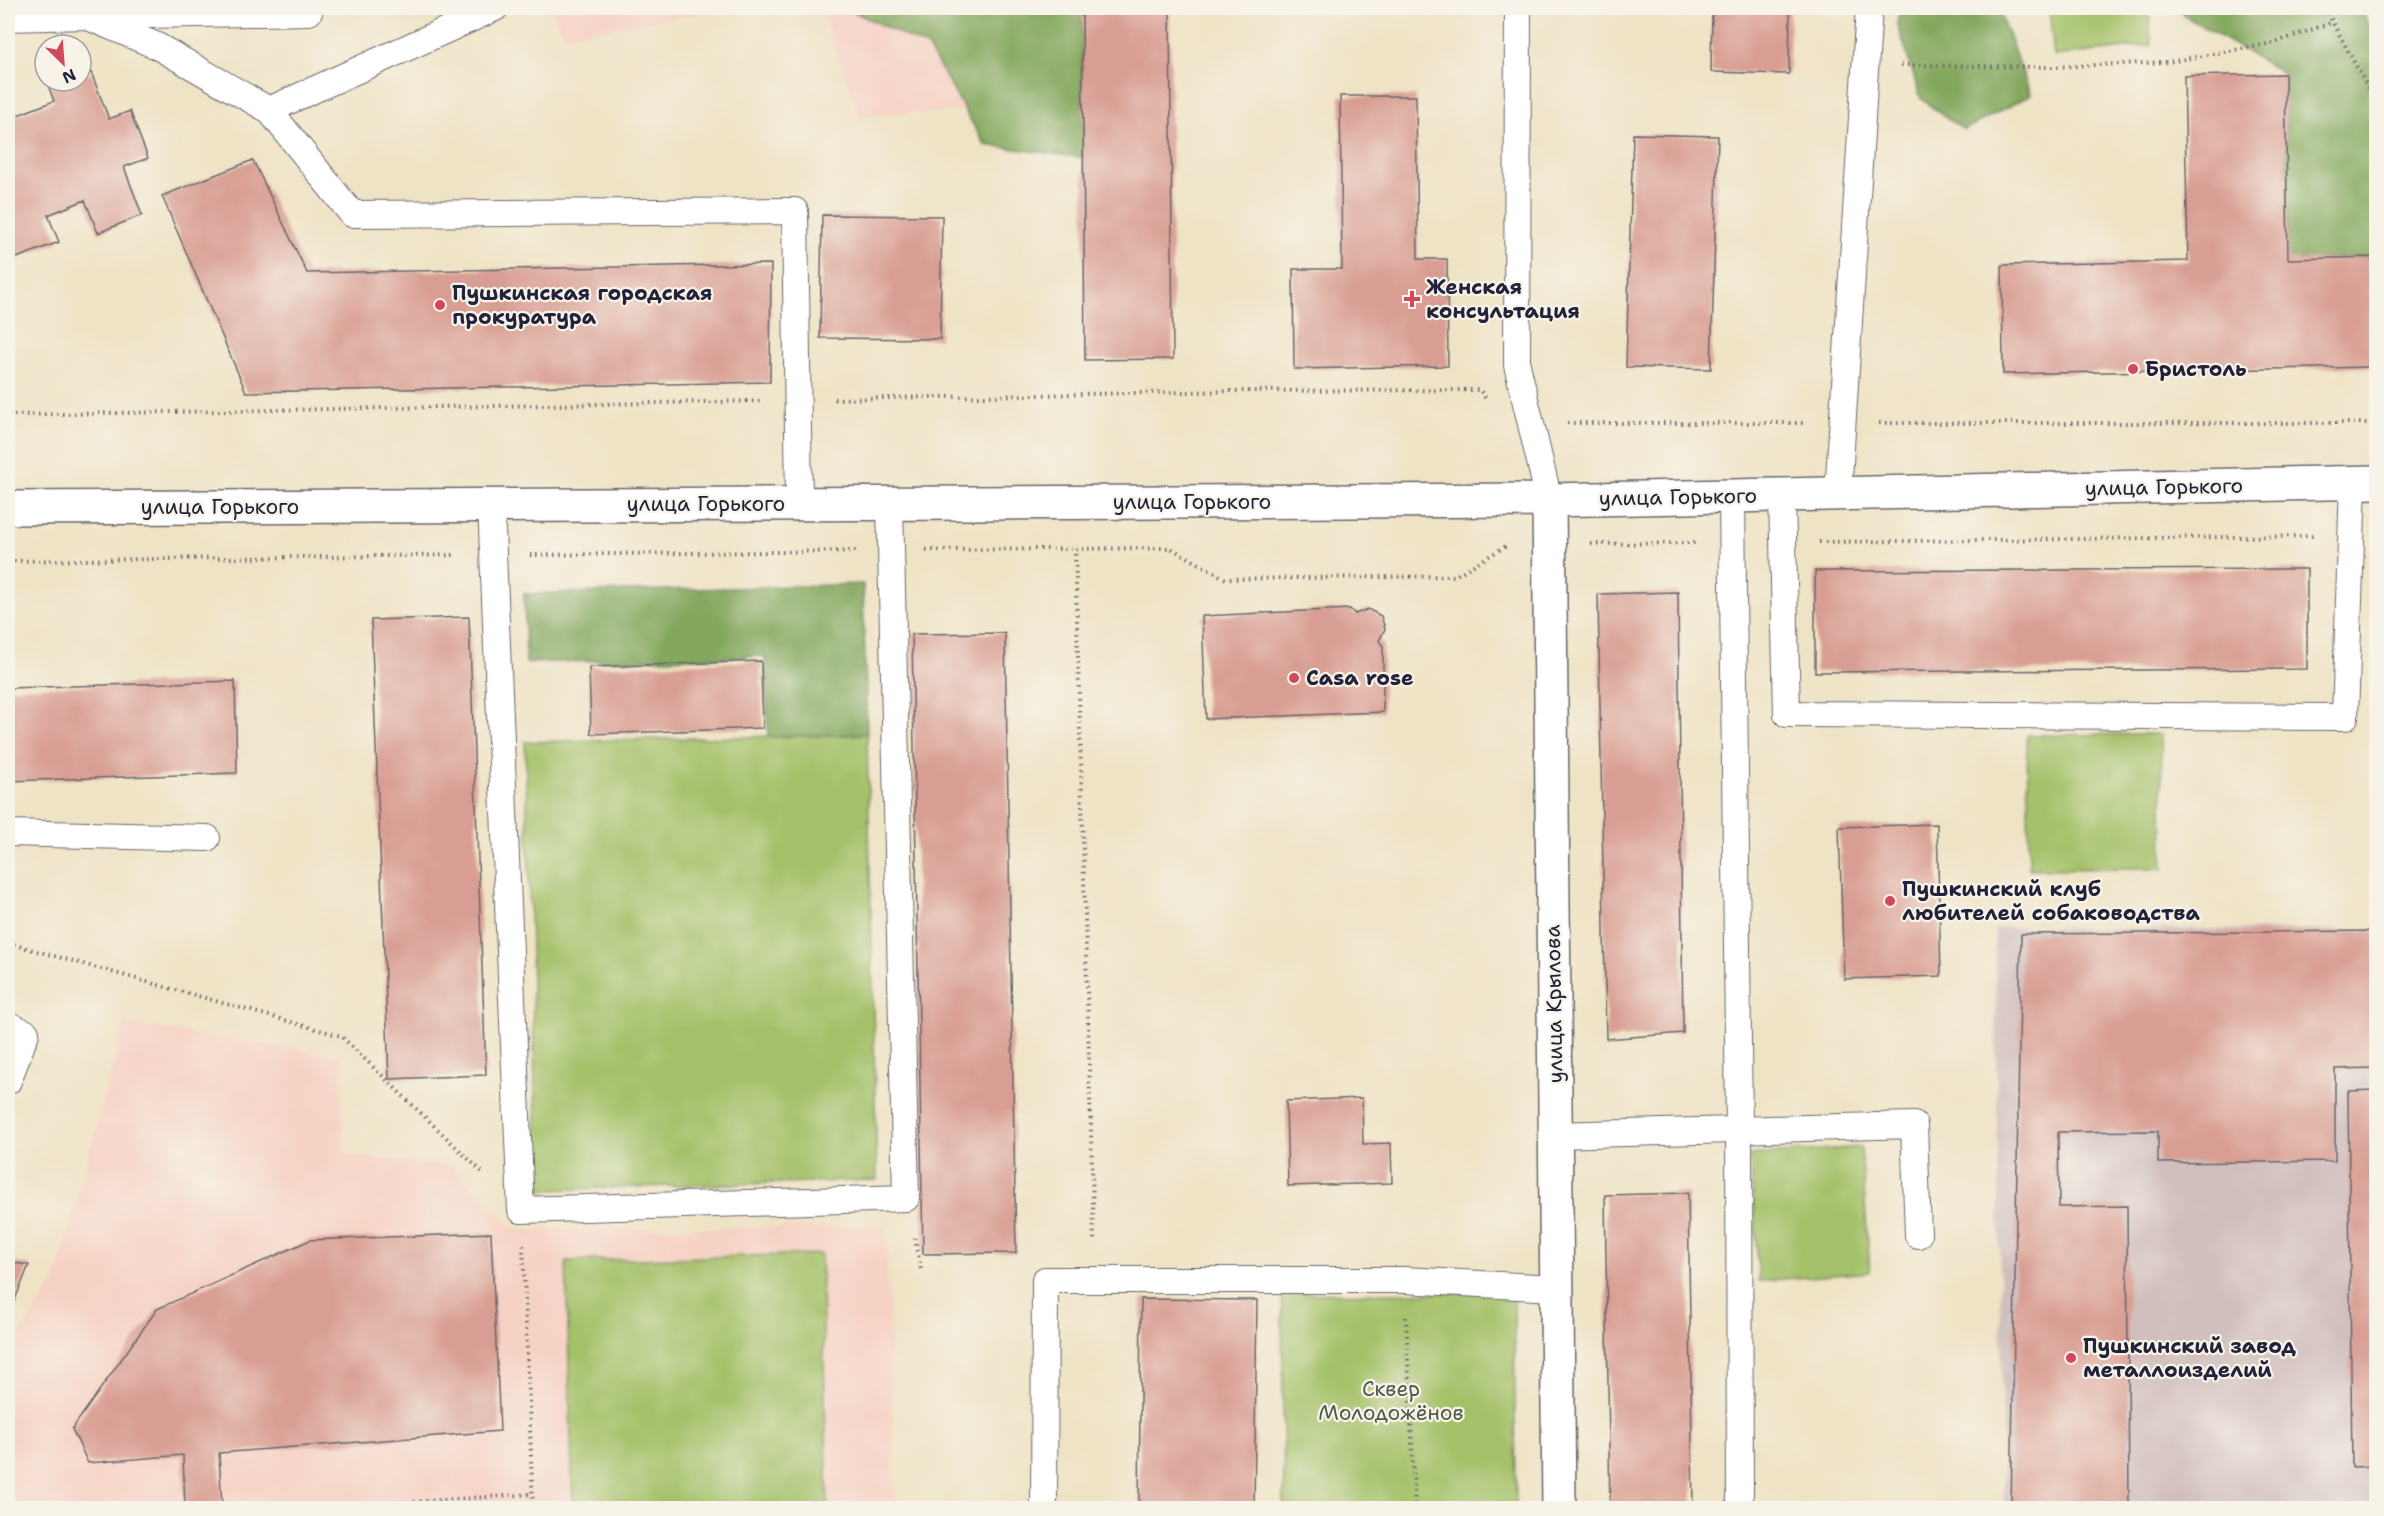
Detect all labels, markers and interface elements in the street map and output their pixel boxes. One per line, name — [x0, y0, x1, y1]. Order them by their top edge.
north arrow — [33, 33, 93, 93]
text: N — [59, 64, 79, 88]
place label: Женская консультация — [1426, 273, 1580, 325]
place label: Пушкинская городская прокуратура — [452, 279, 712, 331]
marker: Женская консультация — [1403, 290, 1421, 308]
marker: Пушкинская городская прокуратура — [433, 298, 447, 312]
place label: Бристоль — [2145, 355, 2247, 383]
marker: Бристоль — [2126, 362, 2140, 376]
street label: улица Горького — [2085, 472, 2243, 502]
street label: улица Горького — [1599, 482, 1757, 512]
street label: улица Горького — [1113, 488, 1271, 516]
street label: улица Горького — [627, 490, 785, 518]
street label: улица Горького — [141, 493, 299, 521]
place label: Casa rose — [1306, 664, 1414, 692]
marker: Casa rose — [1287, 671, 1301, 685]
place label: Пушкинский клуб любителей собаководства — [1902, 875, 2200, 927]
marker: Пушкинский клуб любителей собаководства — [1883, 894, 1897, 908]
street label: улица Крылова — [1539, 924, 1569, 1084]
place label: Пушкинский завод металлоизделий — [2083, 1332, 2296, 1384]
marker: Пушкинский завод металлоизделий — [2064, 1351, 2078, 1365]
park label: Сквер Молодожёнов — [1318, 1375, 1464, 1427]

